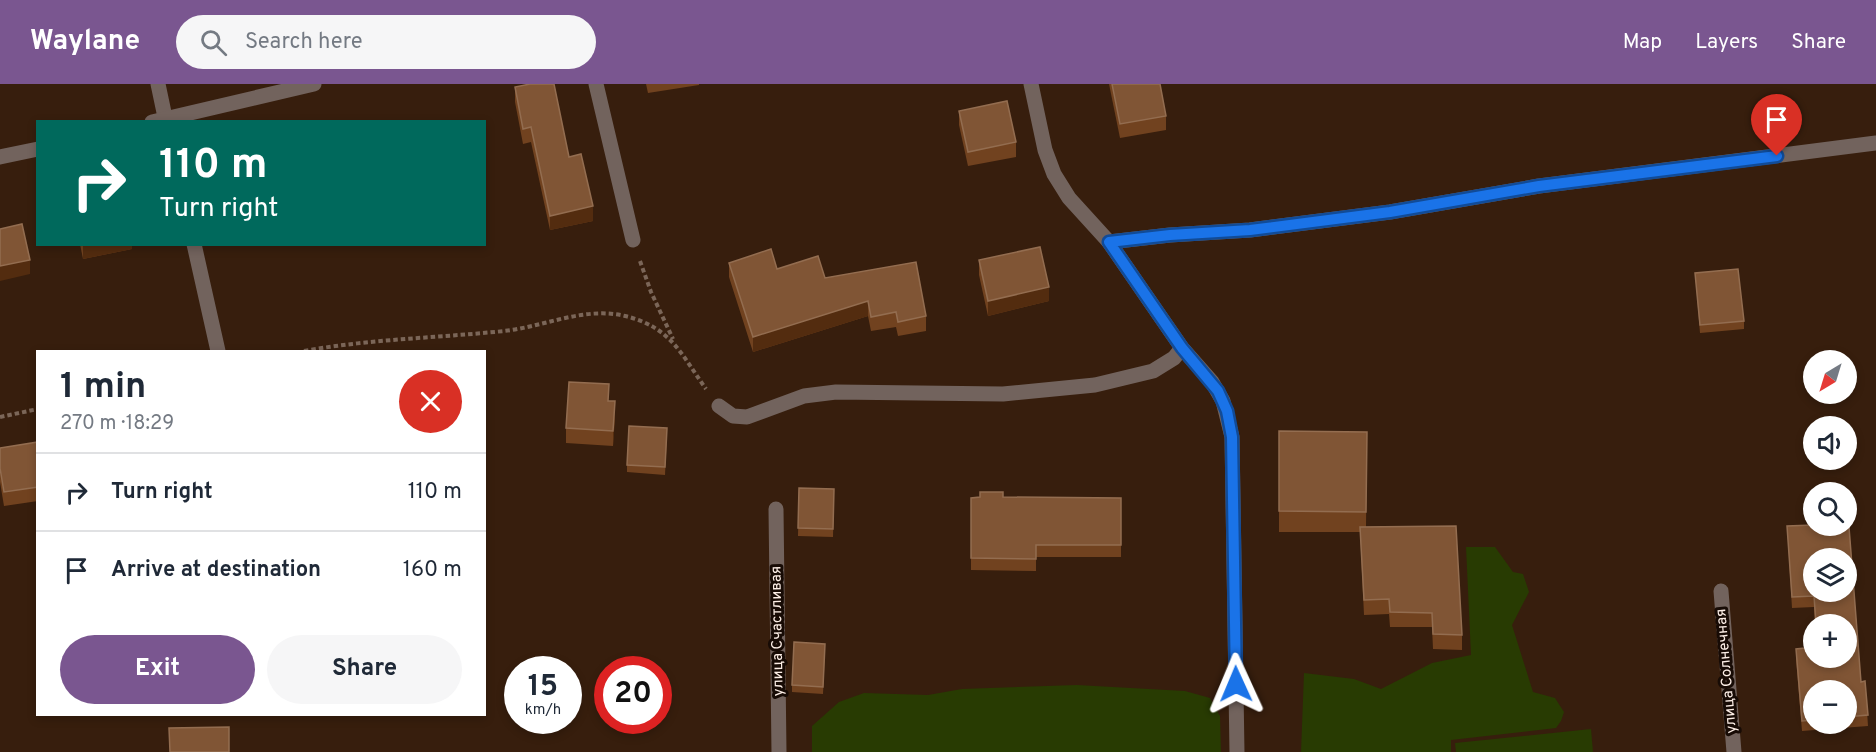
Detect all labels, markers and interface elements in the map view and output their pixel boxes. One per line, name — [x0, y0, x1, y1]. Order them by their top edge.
search box — [176, 15, 596, 69]
text: Waylane — [30, 24, 140, 60]
icon: search — [197, 26, 230, 59]
text: Search here — [245, 29, 363, 56]
text: Map — [1623, 29, 1662, 56]
text: Layers — [1695, 29, 1758, 56]
text: Share — [1791, 29, 1846, 56]
pin — [1751, 94, 1802, 156]
icon: arrive — [1760, 103, 1793, 136]
text: 110 m — [159, 140, 268, 193]
icon: right — [60, 144, 138, 222]
text: Turn right — [159, 192, 278, 226]
north arrow — [1803, 350, 1857, 404]
map controls — [1803, 350, 1857, 734]
text: 1 min — [60, 365, 146, 411]
button: close — [399, 370, 462, 433]
text: 270 m · 18:29 — [60, 411, 174, 437]
button: sound — [1803, 416, 1857, 470]
icon: right — [60, 476, 93, 509]
text: Turn right — [111, 479, 213, 506]
text: 110 m — [408, 479, 462, 506]
button: search — [1803, 482, 1857, 536]
button: layers — [1803, 548, 1857, 602]
icon: arrive — [60, 554, 93, 587]
text: Arrive at destination — [111, 557, 321, 584]
text: 160 m — [403, 557, 462, 584]
street label: улица Счастливая — [767, 566, 789, 696]
street label: улица Солнечная — [1712, 608, 1742, 734]
button: + — [1803, 614, 1857, 668]
button: Exit — [60, 635, 255, 704]
button: Share — [267, 635, 462, 704]
position arrow — [1204, 652, 1268, 716]
speed limit sign: 20 — [594, 656, 672, 734]
text: 15 — [528, 669, 558, 706]
button: − — [1803, 680, 1857, 734]
text: km/h — [525, 701, 561, 720]

